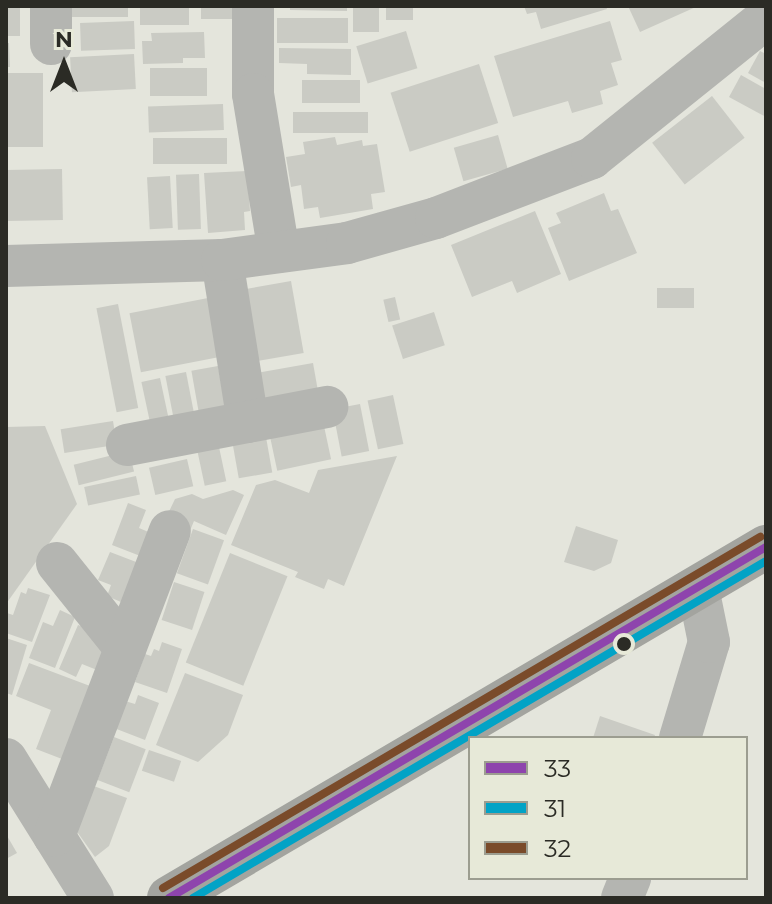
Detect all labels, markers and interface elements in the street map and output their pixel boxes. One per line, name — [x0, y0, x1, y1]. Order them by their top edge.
north arrow — [24, 24, 104, 104]
text: N — [55, 26, 73, 53]
unlabelled marker — [616, 636, 632, 652]
legend — [468, 736, 748, 880]
text: 33 — [544, 754, 571, 783]
text: 31 — [544, 794, 566, 823]
text: 32 — [544, 834, 571, 863]

